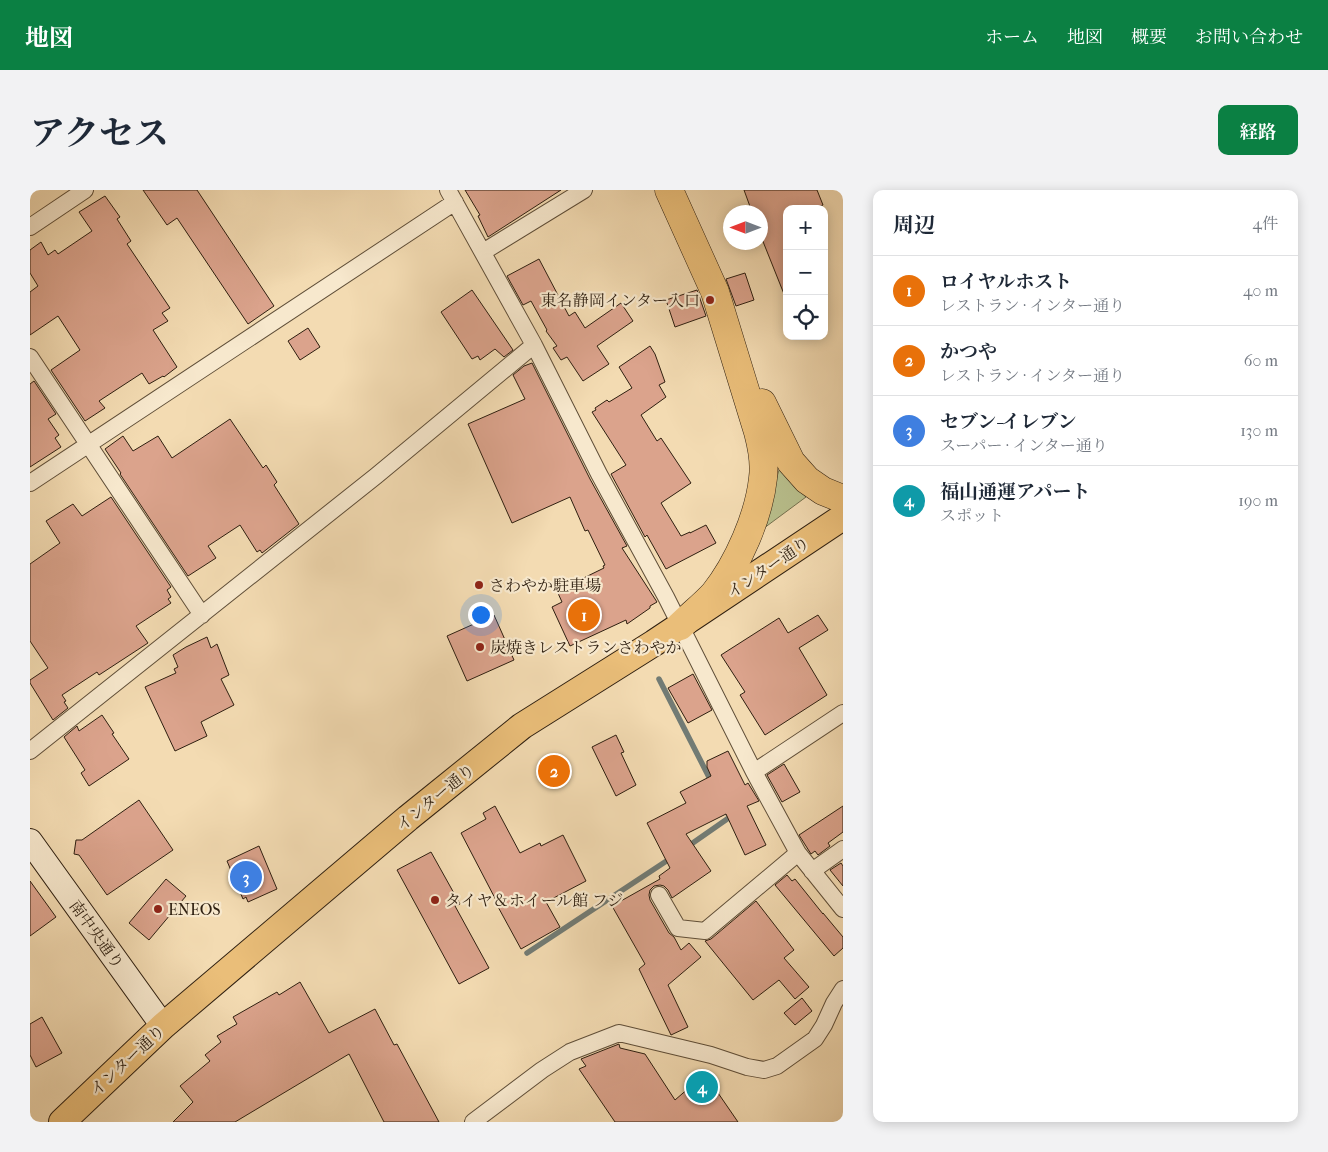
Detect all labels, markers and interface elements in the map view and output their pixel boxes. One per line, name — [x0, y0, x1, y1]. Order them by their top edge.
text: 地図 — [25, 24, 73, 52]
text: ホーム — [985, 27, 1039, 48]
text: 地図 — [1067, 27, 1103, 48]
text: 概要 — [1131, 27, 1167, 48]
text: お問い合わせ — [1195, 27, 1303, 48]
button: 経路 — [1218, 105, 1298, 155]
text: アクセス — [30, 113, 169, 154]
north arrow — [723, 205, 768, 250]
map controls — [783, 205, 828, 340]
button: + — [783, 205, 828, 250]
text: 周辺 — [893, 213, 935, 237]
text: 4件 — [1253, 214, 1278, 233]
button: − — [783, 250, 828, 295]
text: ロイヤルホスト — [940, 271, 1072, 293]
text: 1 — [906, 281, 912, 300]
text: 40 m — [1243, 281, 1278, 300]
place label: 東名静岡インター入口 — [541, 291, 700, 310]
marker: 東名静岡インター入口 — [704, 294, 716, 306]
button: locate — [783, 295, 828, 340]
text: レストラン · インター通り — [940, 296, 1125, 315]
text: かつや — [940, 341, 997, 363]
text: 2 — [905, 351, 913, 370]
text: 60 m — [1244, 351, 1278, 370]
text: レストラン · インター通り — [940, 366, 1125, 385]
text: セブン-イレブン — [940, 411, 1076, 433]
text: 3 — [906, 421, 912, 440]
text: 130 m — [1240, 421, 1278, 440]
text: スーパー · インター通り — [940, 436, 1108, 455]
text: 福山通運アパート — [940, 481, 1090, 503]
text: 4 — [904, 491, 914, 510]
text: 190 m — [1238, 491, 1278, 510]
text: スポット — [940, 506, 1004, 525]
street label: インター通り — [723, 533, 813, 602]
place label: さわやか駐車場 — [489, 576, 601, 595]
marker: さわやか駐車場 — [473, 579, 485, 591]
pin: 1 — [568, 596, 600, 634]
your location — [468, 602, 494, 628]
place label: 炭焼きレストランさわやか — [490, 638, 682, 657]
marker: 炭焼きレストランさわやか — [474, 641, 486, 653]
pin: 2 — [538, 752, 570, 790]
street label: インター通り — [392, 760, 478, 835]
pin: 3 — [230, 858, 262, 896]
place label: タイヤ＆ホイール館 フジ — [445, 891, 623, 910]
marker: タイヤ＆ホイール館 フジ — [429, 894, 441, 906]
street label: 南中央通り — [65, 896, 128, 972]
place label: ENEOS — [168, 900, 221, 919]
marker: ENEOS — [152, 903, 164, 915]
street label: インター通り — [86, 1021, 169, 1100]
pin: 4 — [686, 1068, 718, 1106]

